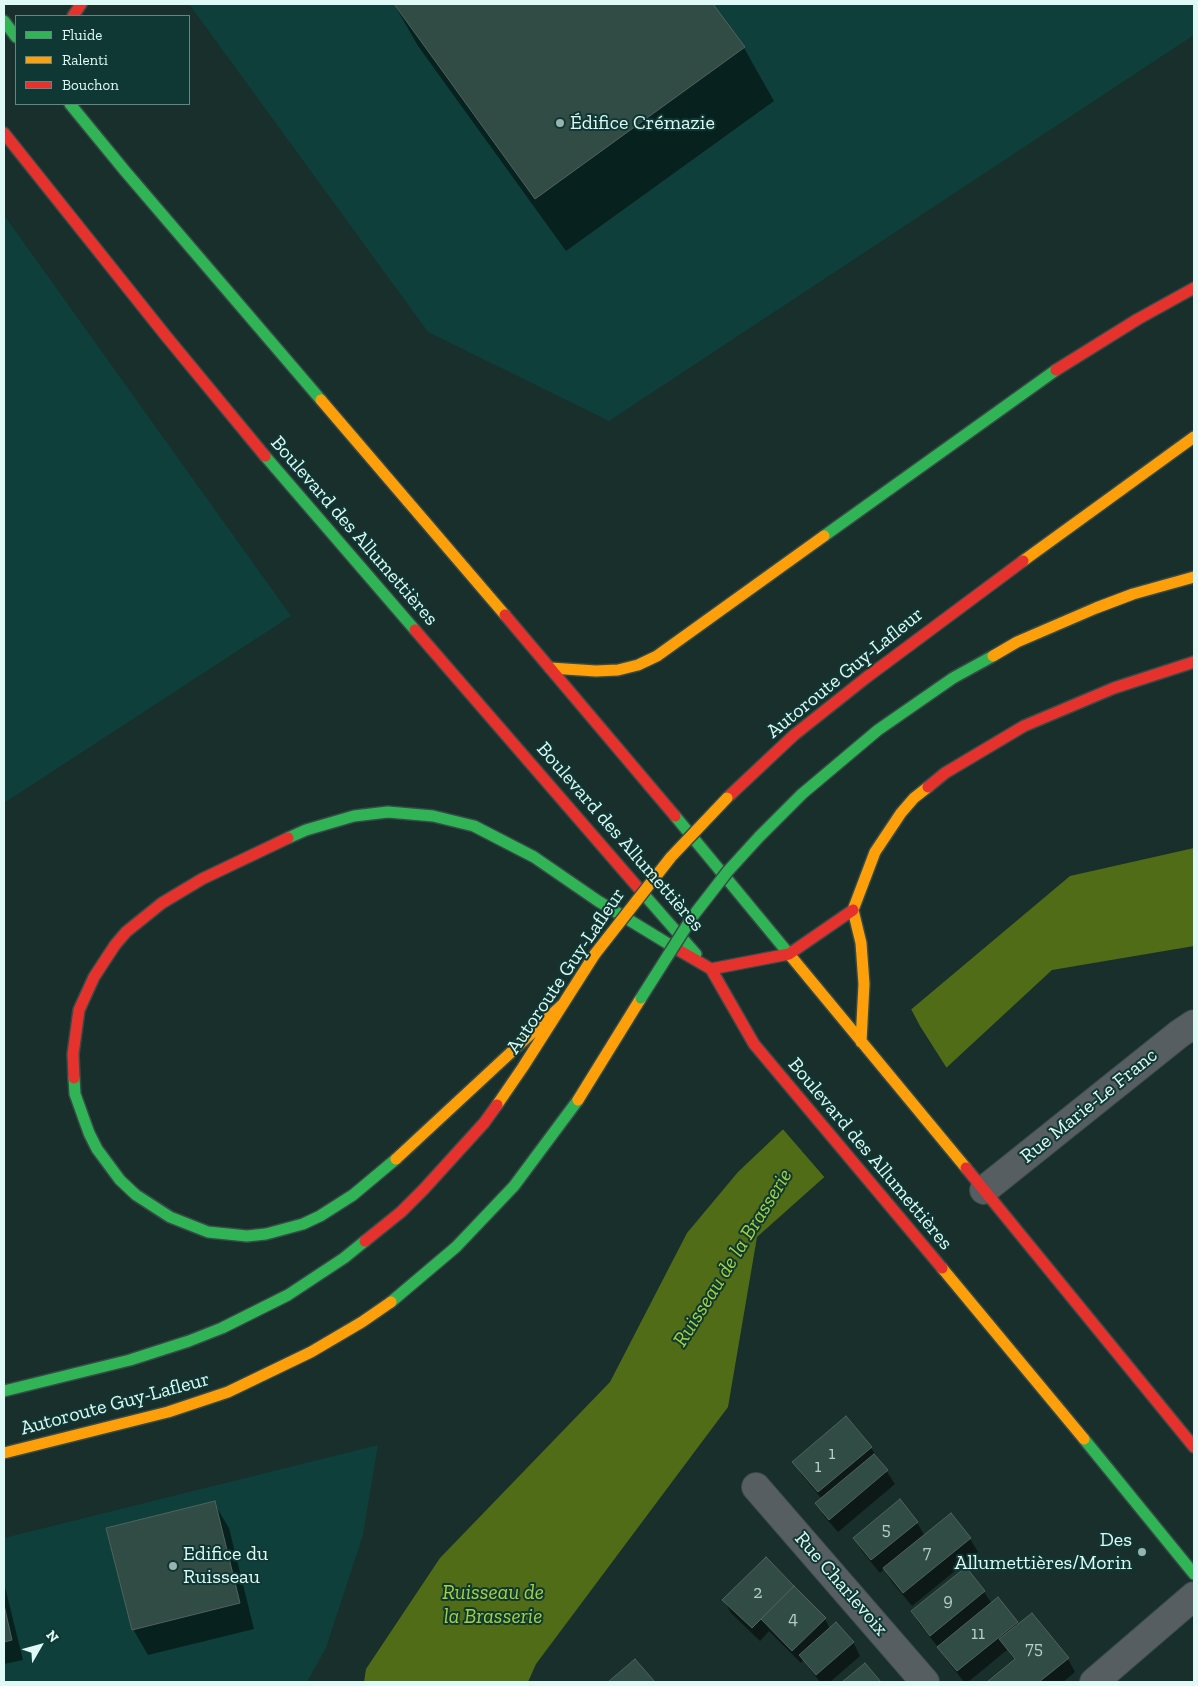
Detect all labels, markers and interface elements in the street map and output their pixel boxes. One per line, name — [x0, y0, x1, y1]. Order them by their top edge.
legend — [15, 15, 190, 105]
text: Fluide — [62, 26, 102, 44]
text: Ralenti — [62, 51, 108, 69]
text: Bouchon — [62, 76, 119, 94]
place label: Édifice Crémazie — [570, 111, 715, 135]
marker: Édifice Crémazie — [554, 117, 566, 129]
street label: Boulevard des Allumettières — [265, 431, 443, 631]
street label: Autoroute Guy-Lafleur — [762, 602, 928, 744]
street label: Boulevard des Allumettières — [531, 737, 709, 937]
street label: Autoroute Guy-Lafleur — [502, 884, 630, 1058]
street label: Rue Marie-Le Franc — [1016, 1043, 1162, 1169]
street label: Boulevard des Allumettières — [783, 1053, 957, 1255]
water label: Ruisseau de la Brasserie — [668, 1164, 798, 1352]
street label: Autoroute Guy-Lafleur — [18, 1367, 212, 1441]
house number: 1 — [829, 1443, 835, 1465]
house number: 1 — [815, 1456, 821, 1478]
house number: 5 — [881, 1519, 891, 1541]
street label: Rue Charlevoix — [789, 1527, 893, 1641]
place label: Des Allumettières/Morin — [954, 1528, 1132, 1575]
place label: Edifice du Ruisseau — [183, 1542, 268, 1589]
house number: 7 — [923, 1542, 931, 1564]
marker: Des Allumettières/Morin — [1136, 1546, 1148, 1558]
marker: Edifice du Ruisseau — [167, 1560, 179, 1572]
water label: Ruisseau de la Brasserie — [442, 1580, 544, 1630]
house number: 2 — [753, 1582, 763, 1604]
house number: 9 — [943, 1590, 953, 1612]
house number: 4 — [788, 1608, 798, 1630]
north arrow — [15, 1621, 65, 1671]
house number: 11 — [971, 1623, 985, 1645]
text: N — [42, 1627, 62, 1646]
house number: 75 — [1025, 1638, 1043, 1660]

